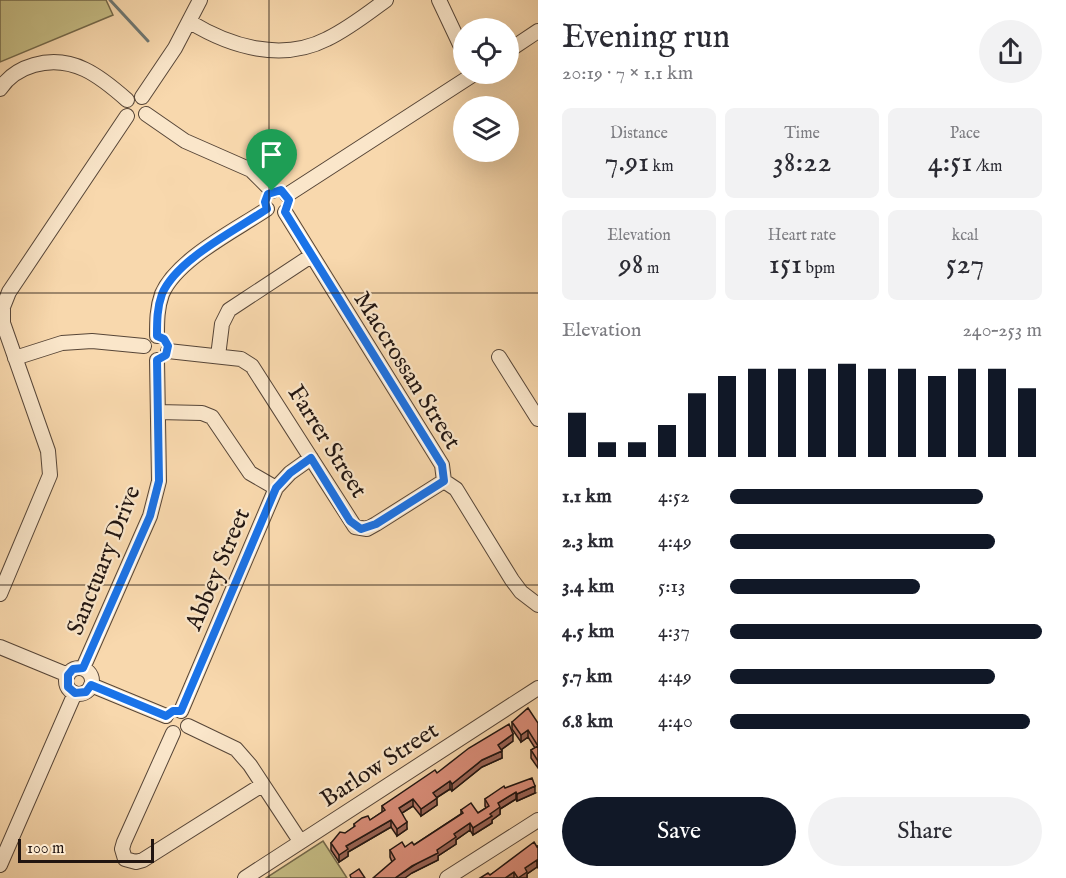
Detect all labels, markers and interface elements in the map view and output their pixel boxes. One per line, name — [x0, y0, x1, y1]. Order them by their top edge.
text: Evening run — [562, 17, 730, 59]
map controls — [453, 18, 519, 162]
button: locate — [453, 18, 519, 84]
button: share — [979, 20, 1042, 83]
text: 20:19 · 7 × 1.1 km — [562, 61, 693, 86]
button: layers — [453, 96, 519, 162]
text: Distance — [610, 124, 668, 144]
text: Time — [784, 124, 820, 144]
text: Pace — [950, 124, 980, 144]
pin — [246, 129, 297, 191]
icon: arrive — [255, 138, 288, 171]
text: 7.91 — [604, 144, 649, 182]
text: 38:22 — [772, 144, 832, 182]
text: 4:51 — [928, 144, 972, 182]
text: km — [649, 157, 674, 177]
text: /km — [972, 157, 1002, 177]
text: Elevation — [607, 226, 671, 246]
text: Heart rate — [768, 226, 836, 246]
text: kcal — [952, 226, 978, 246]
text: 98 — [619, 246, 644, 284]
text: 151 — [769, 246, 802, 284]
text: 527 — [946, 246, 984, 284]
text: m — [644, 259, 659, 279]
text: bpm — [802, 259, 835, 279]
street label: Maccrossan Street — [346, 286, 468, 455]
text: Elevation — [562, 318, 641, 343]
text: 240–253 m — [962, 318, 1042, 343]
street label: Farrer Street — [280, 379, 374, 504]
street label: Sanctuary Drive — [60, 481, 148, 640]
text: 1.1 km — [562, 484, 612, 509]
text: 4:52 — [658, 484, 690, 509]
street label: Abbey Street — [178, 504, 258, 636]
text: 2.3 km — [562, 529, 614, 554]
text: 4:49 — [658, 529, 692, 554]
text: 3.4 km — [562, 574, 614, 599]
text: 5:13 — [658, 574, 685, 599]
text: 4.5 km — [562, 619, 614, 644]
text: 4:37 — [658, 619, 690, 644]
text: 5.7 km — [562, 664, 612, 689]
text: 4:49 — [658, 664, 692, 689]
text: 6.8 km — [562, 709, 613, 734]
text: 4:40 — [658, 709, 693, 734]
street label: Barlow Street — [315, 716, 445, 815]
button: Save — [562, 797, 796, 866]
button: Share — [808, 797, 1042, 866]
scale bar — [18, 836, 154, 864]
text: 100 m — [27, 839, 64, 859]

